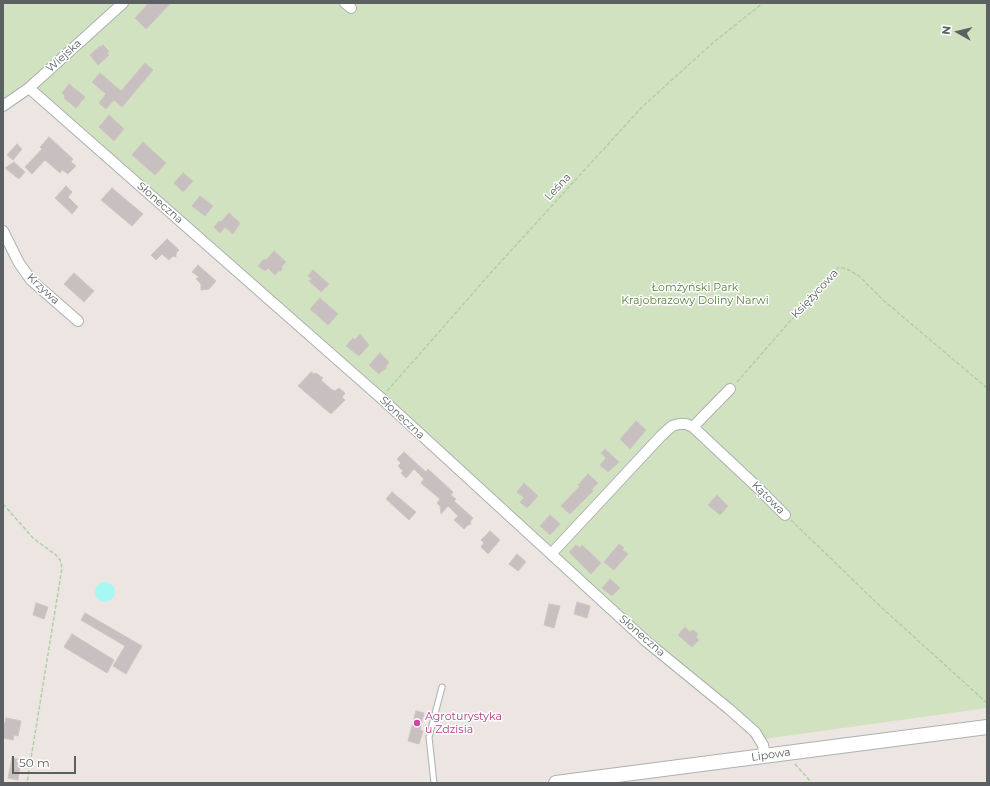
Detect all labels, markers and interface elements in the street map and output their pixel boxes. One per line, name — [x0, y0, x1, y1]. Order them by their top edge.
north arrow — [938, 12, 978, 52]
text: N — [939, 25, 954, 36]
street label: Wiejska — [44, 37, 84, 75]
street label: Leśna — [542, 171, 574, 203]
street label: Słoneczna — [134, 179, 186, 227]
street label: Księżycowa — [789, 267, 841, 321]
street label: Krzywa — [24, 271, 62, 307]
park label: Łomżyński Park Krajobrazowy Doliny Narwi — [621, 281, 769, 307]
street label: Słoneczna — [377, 394, 427, 442]
street label: Kątowa — [749, 479, 787, 517]
street label: Słoneczna — [616, 612, 668, 660]
place label: Agroturystyka u Zdzisia — [425, 710, 502, 736]
marker: Agroturystyka u Zdzisia — [412, 718, 422, 728]
street label: Lipowa — [750, 746, 792, 764]
scale bar — [14, 748, 78, 774]
text: 50 m — [19, 755, 50, 770]

